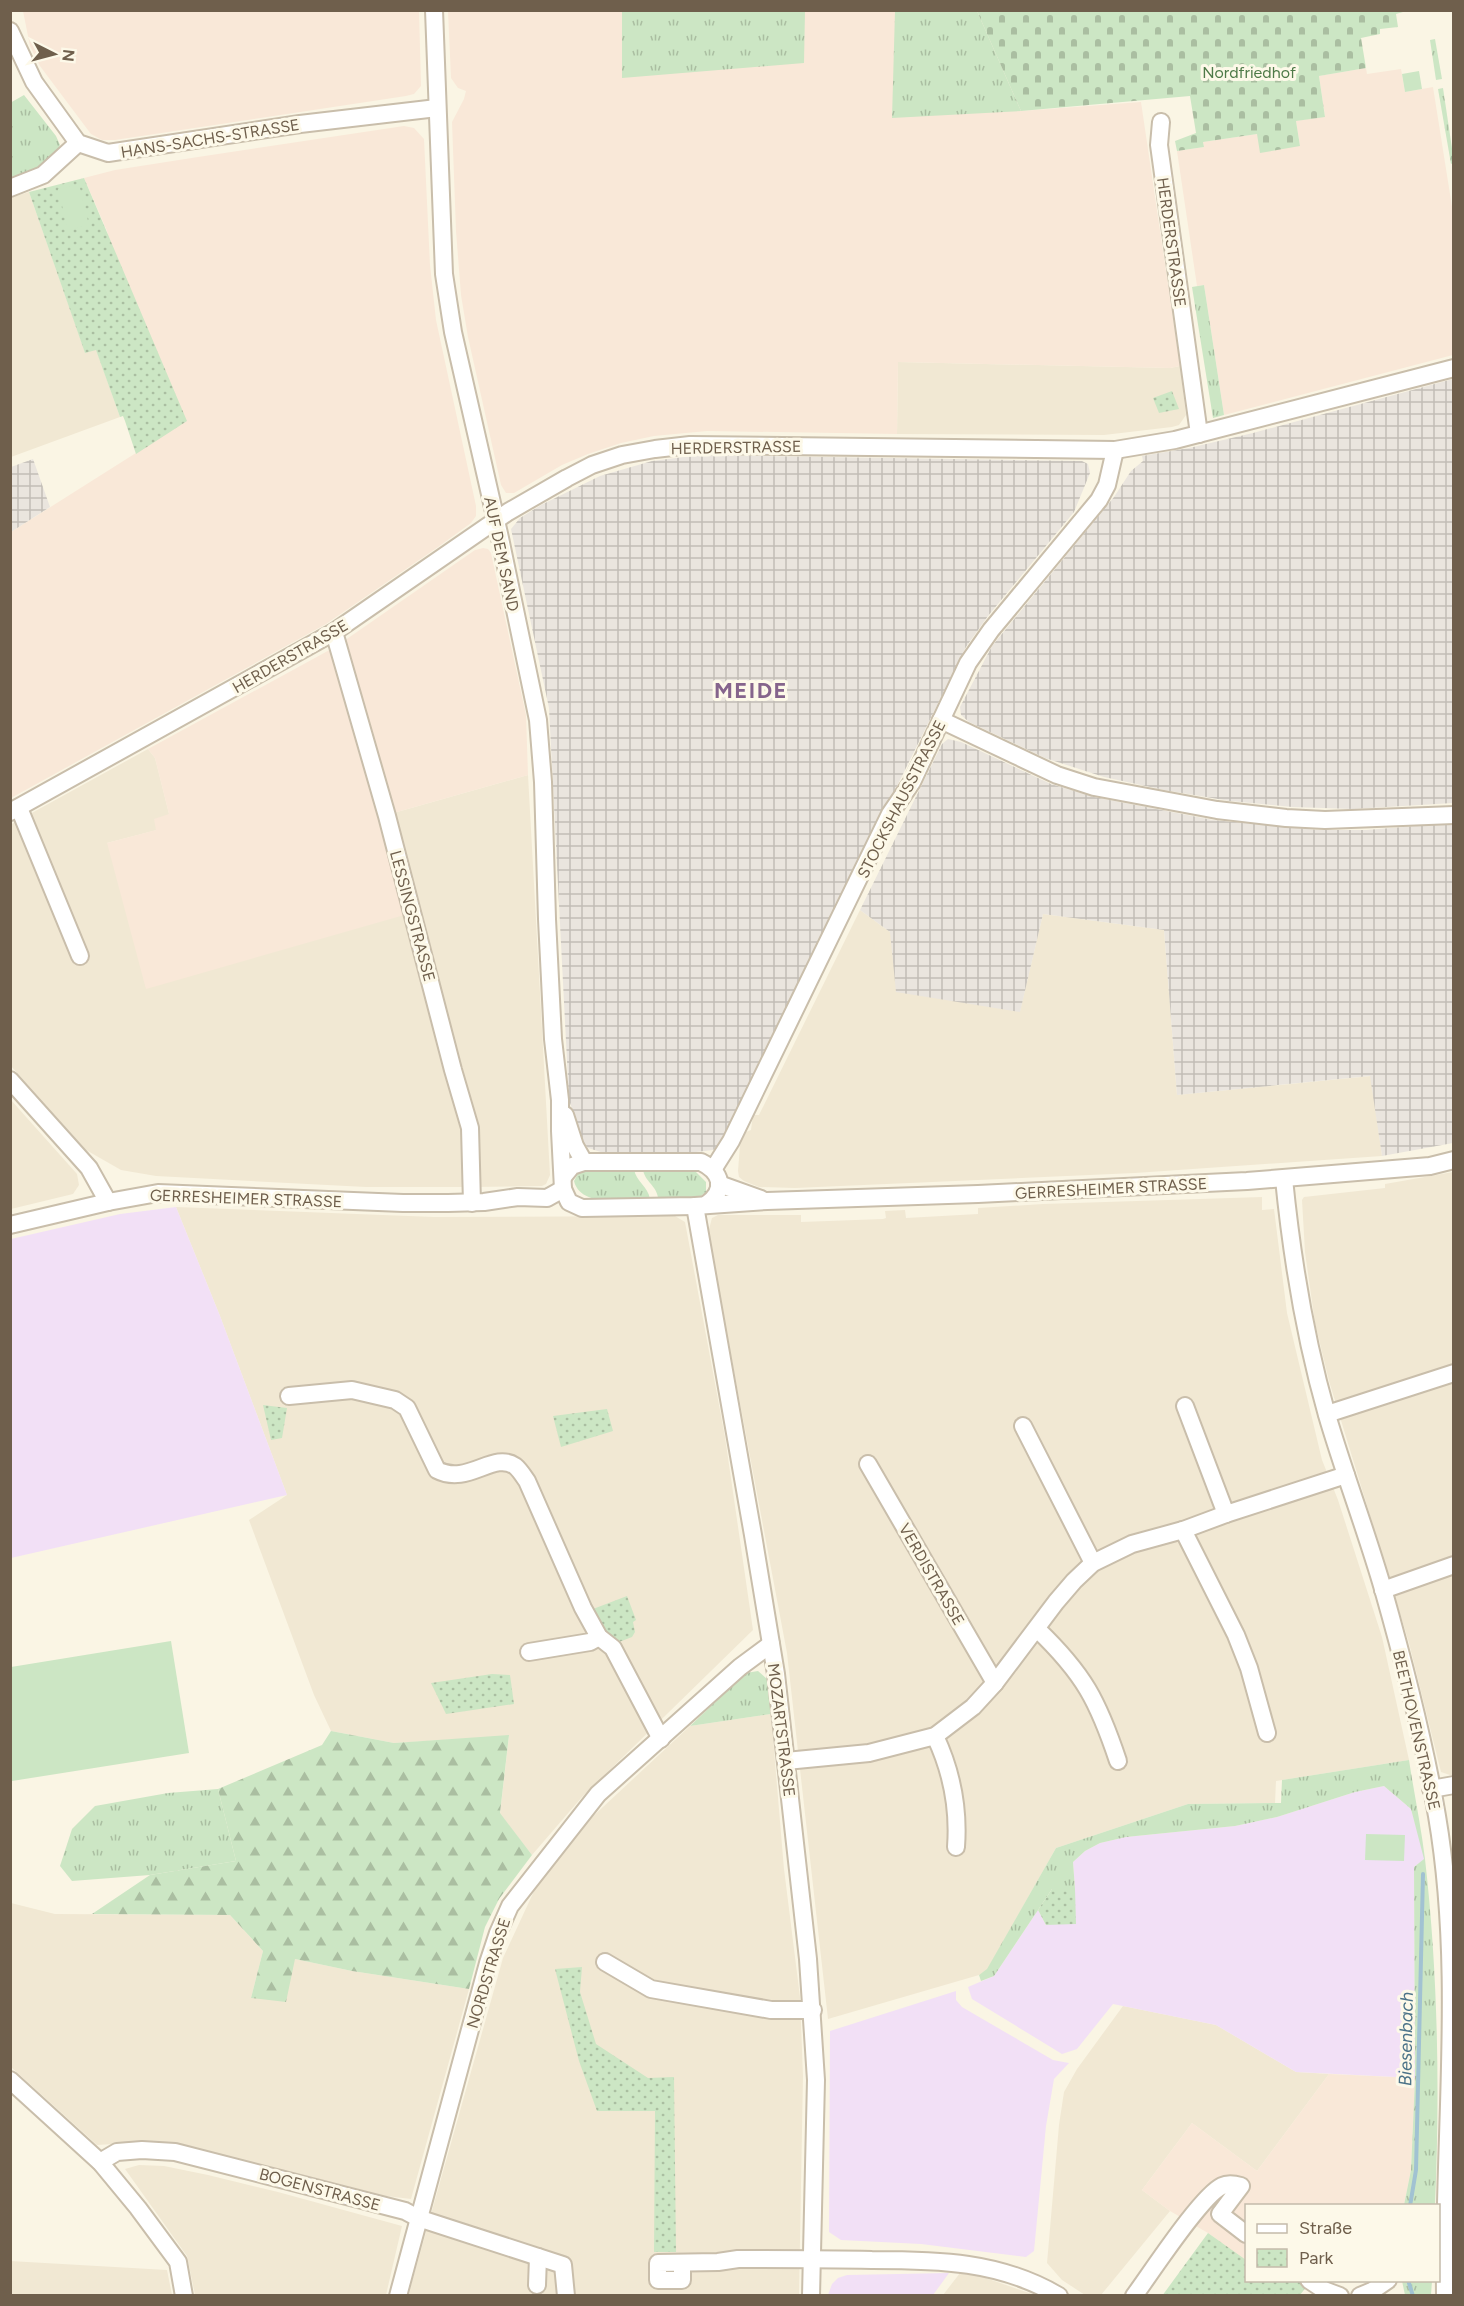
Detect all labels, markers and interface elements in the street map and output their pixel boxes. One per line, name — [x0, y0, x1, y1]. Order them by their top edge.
north arrow — [24, 24, 84, 84]
text: N — [58, 48, 79, 63]
park label: Nordfriedhof — [1202, 63, 1296, 82]
street label: HANS-SACHS-STRASSE — [119, 115, 301, 162]
street label: HERDERSTRASSE — [1153, 176, 1190, 308]
street label: HERDERSTRASSE — [671, 437, 801, 458]
street label: AUF DEM SAND — [480, 495, 523, 613]
street label: HERDERSTRASSE — [229, 616, 352, 697]
district label: MEIDE — [714, 677, 788, 704]
street label: STOCKSHAUSSTRASSE — [853, 717, 950, 881]
street label: LESSINGSTRASSE — [386, 848, 439, 984]
street label: GERRESHEIMER STRASSE — [1014, 1174, 1208, 1203]
street label: GERRESHEIMER STRASSE — [149, 1186, 342, 1211]
street label: VERDISTRASSE — [895, 1520, 968, 1629]
street label: BEETHOVENSTRASSE — [1389, 1648, 1444, 1812]
street label: MOZARTSTRASSE — [764, 1662, 799, 1798]
street label: NORDSTRASSE — [463, 1916, 514, 2031]
water label: Biesenbach — [1394, 1992, 1418, 2086]
street label: BOGENSTRASSE — [257, 2164, 383, 2215]
legend — [1245, 2204, 1440, 2282]
text: Straße — [1299, 2217, 1352, 2239]
text: Park — [1299, 2247, 1334, 2269]

